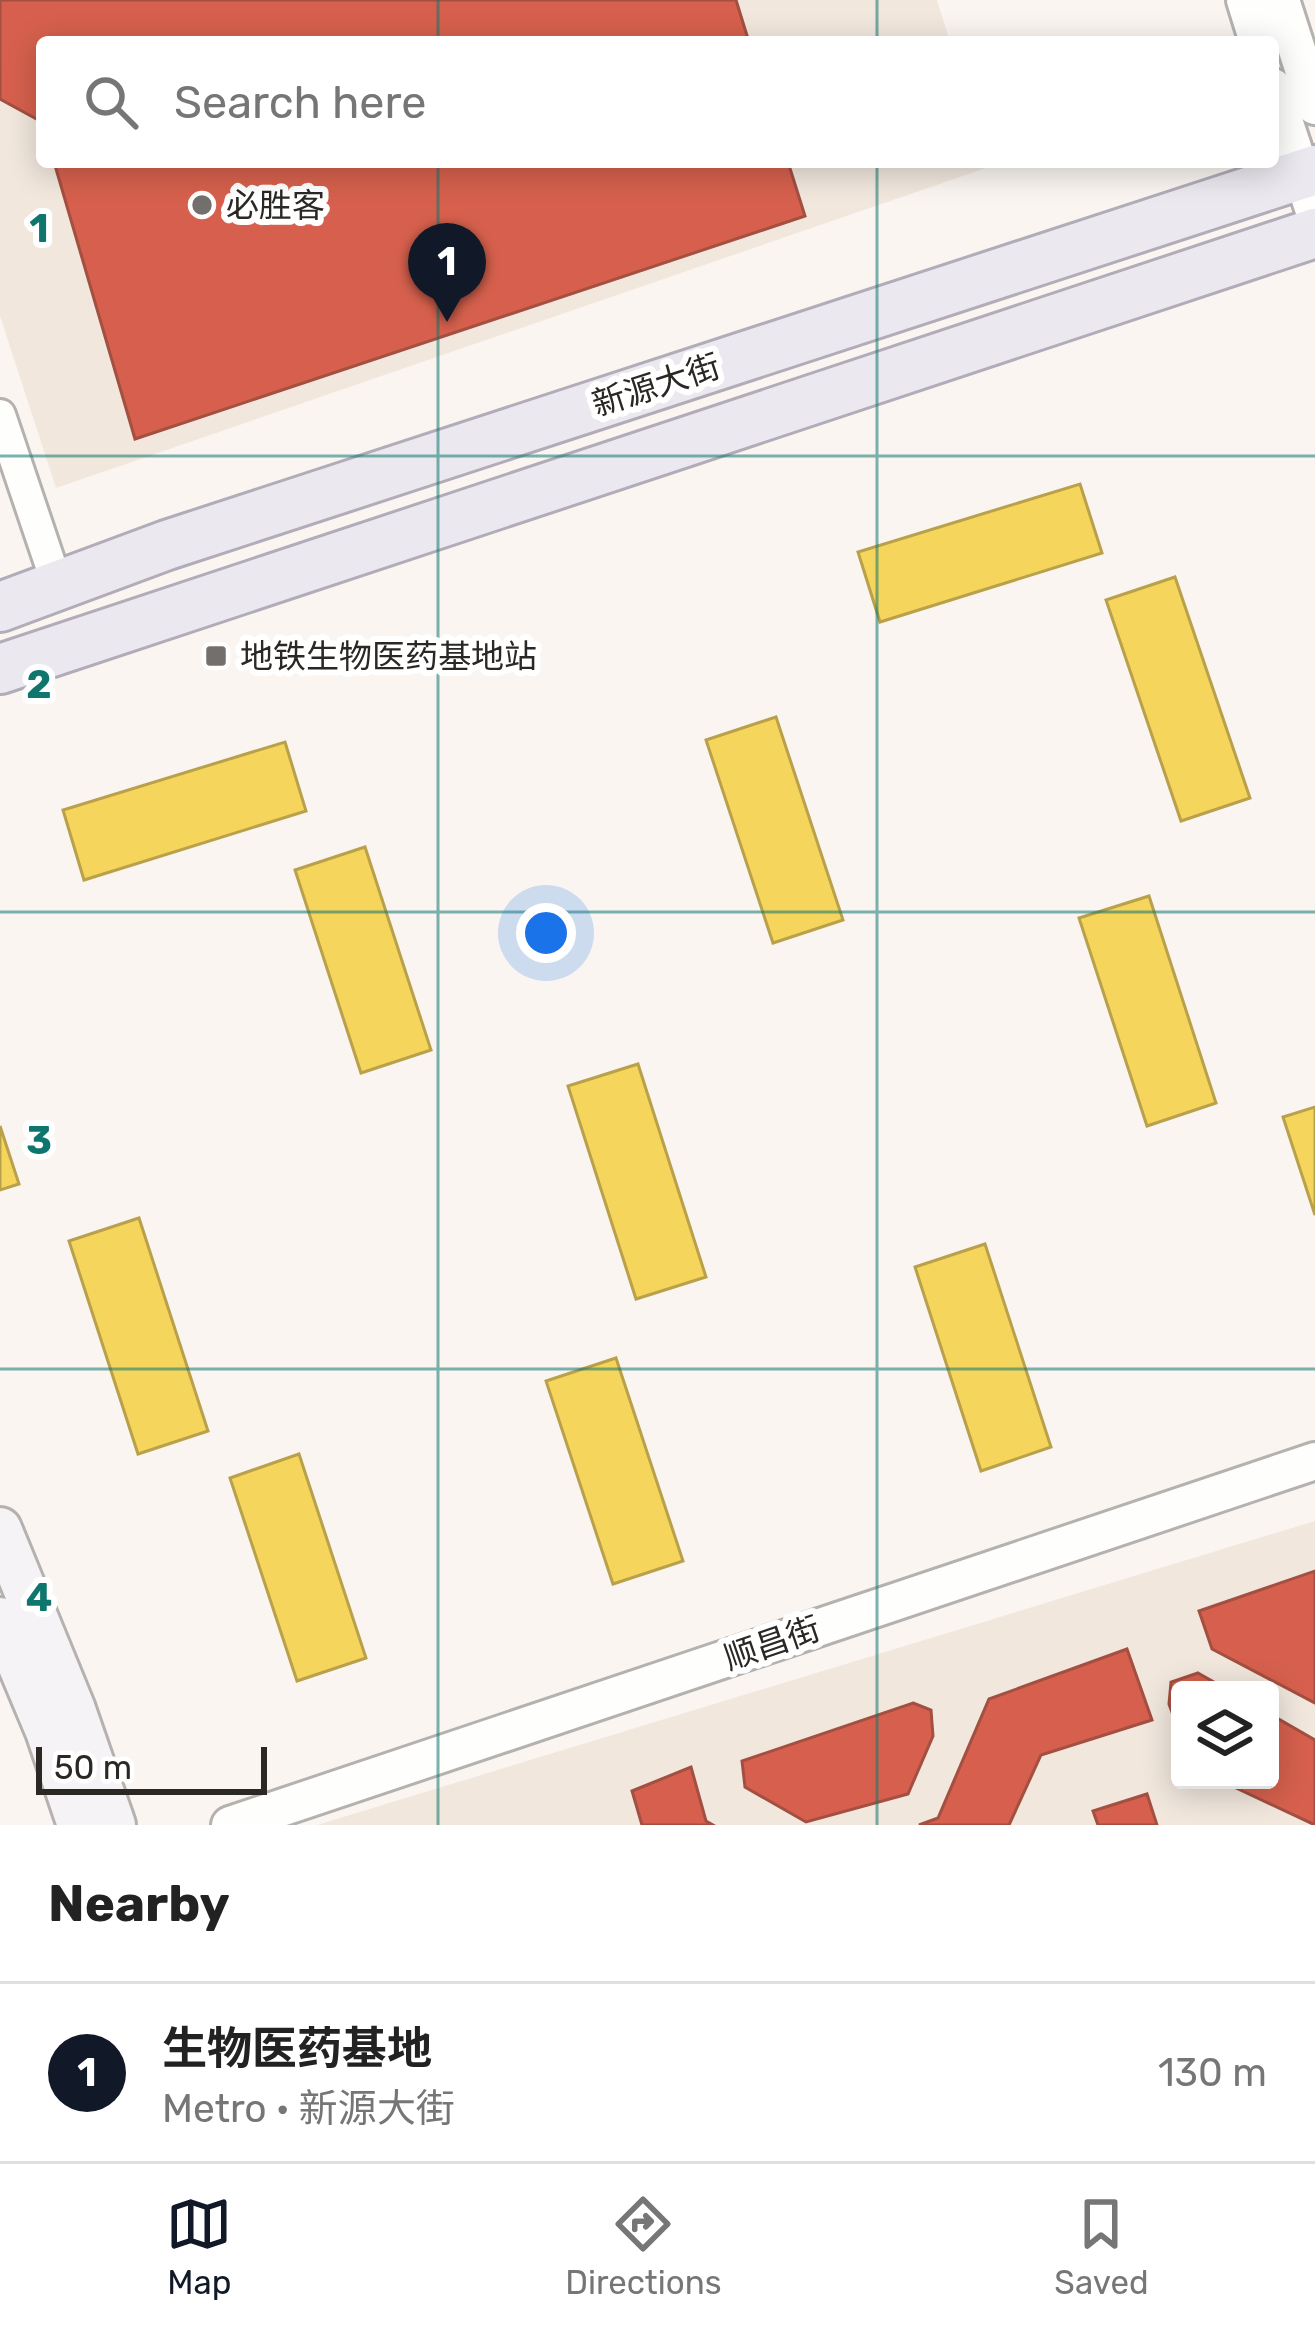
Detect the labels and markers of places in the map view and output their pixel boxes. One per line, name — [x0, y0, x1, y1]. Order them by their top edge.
place label: 必胜客 — [226, 186, 325, 225]
marker: 必胜客 — [189, 192, 215, 218]
pin: 1 — [408, 223, 486, 322]
place label: 地铁生物医药基地站 — [240, 637, 537, 676]
marker: 地铁生物医药基地站 — [203, 643, 229, 669]

